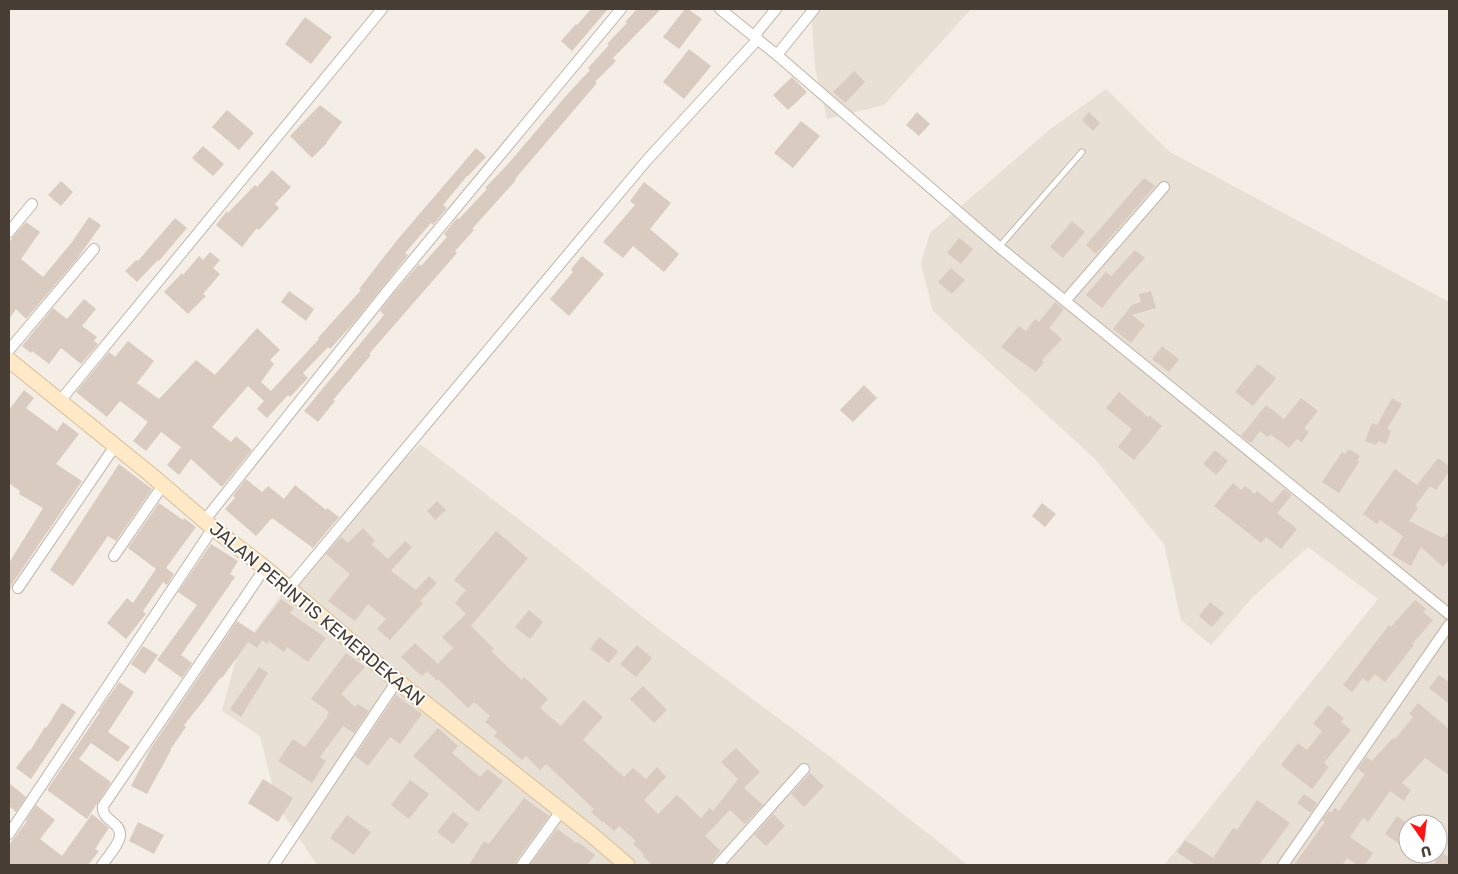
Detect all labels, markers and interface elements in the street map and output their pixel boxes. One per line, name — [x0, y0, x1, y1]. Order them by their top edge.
street label: JALAN PERINTIS KEMERDEKAAN — [205, 517, 429, 711]
north arrow — [1398, 814, 1448, 864]
text: U — [1419, 842, 1433, 861]

